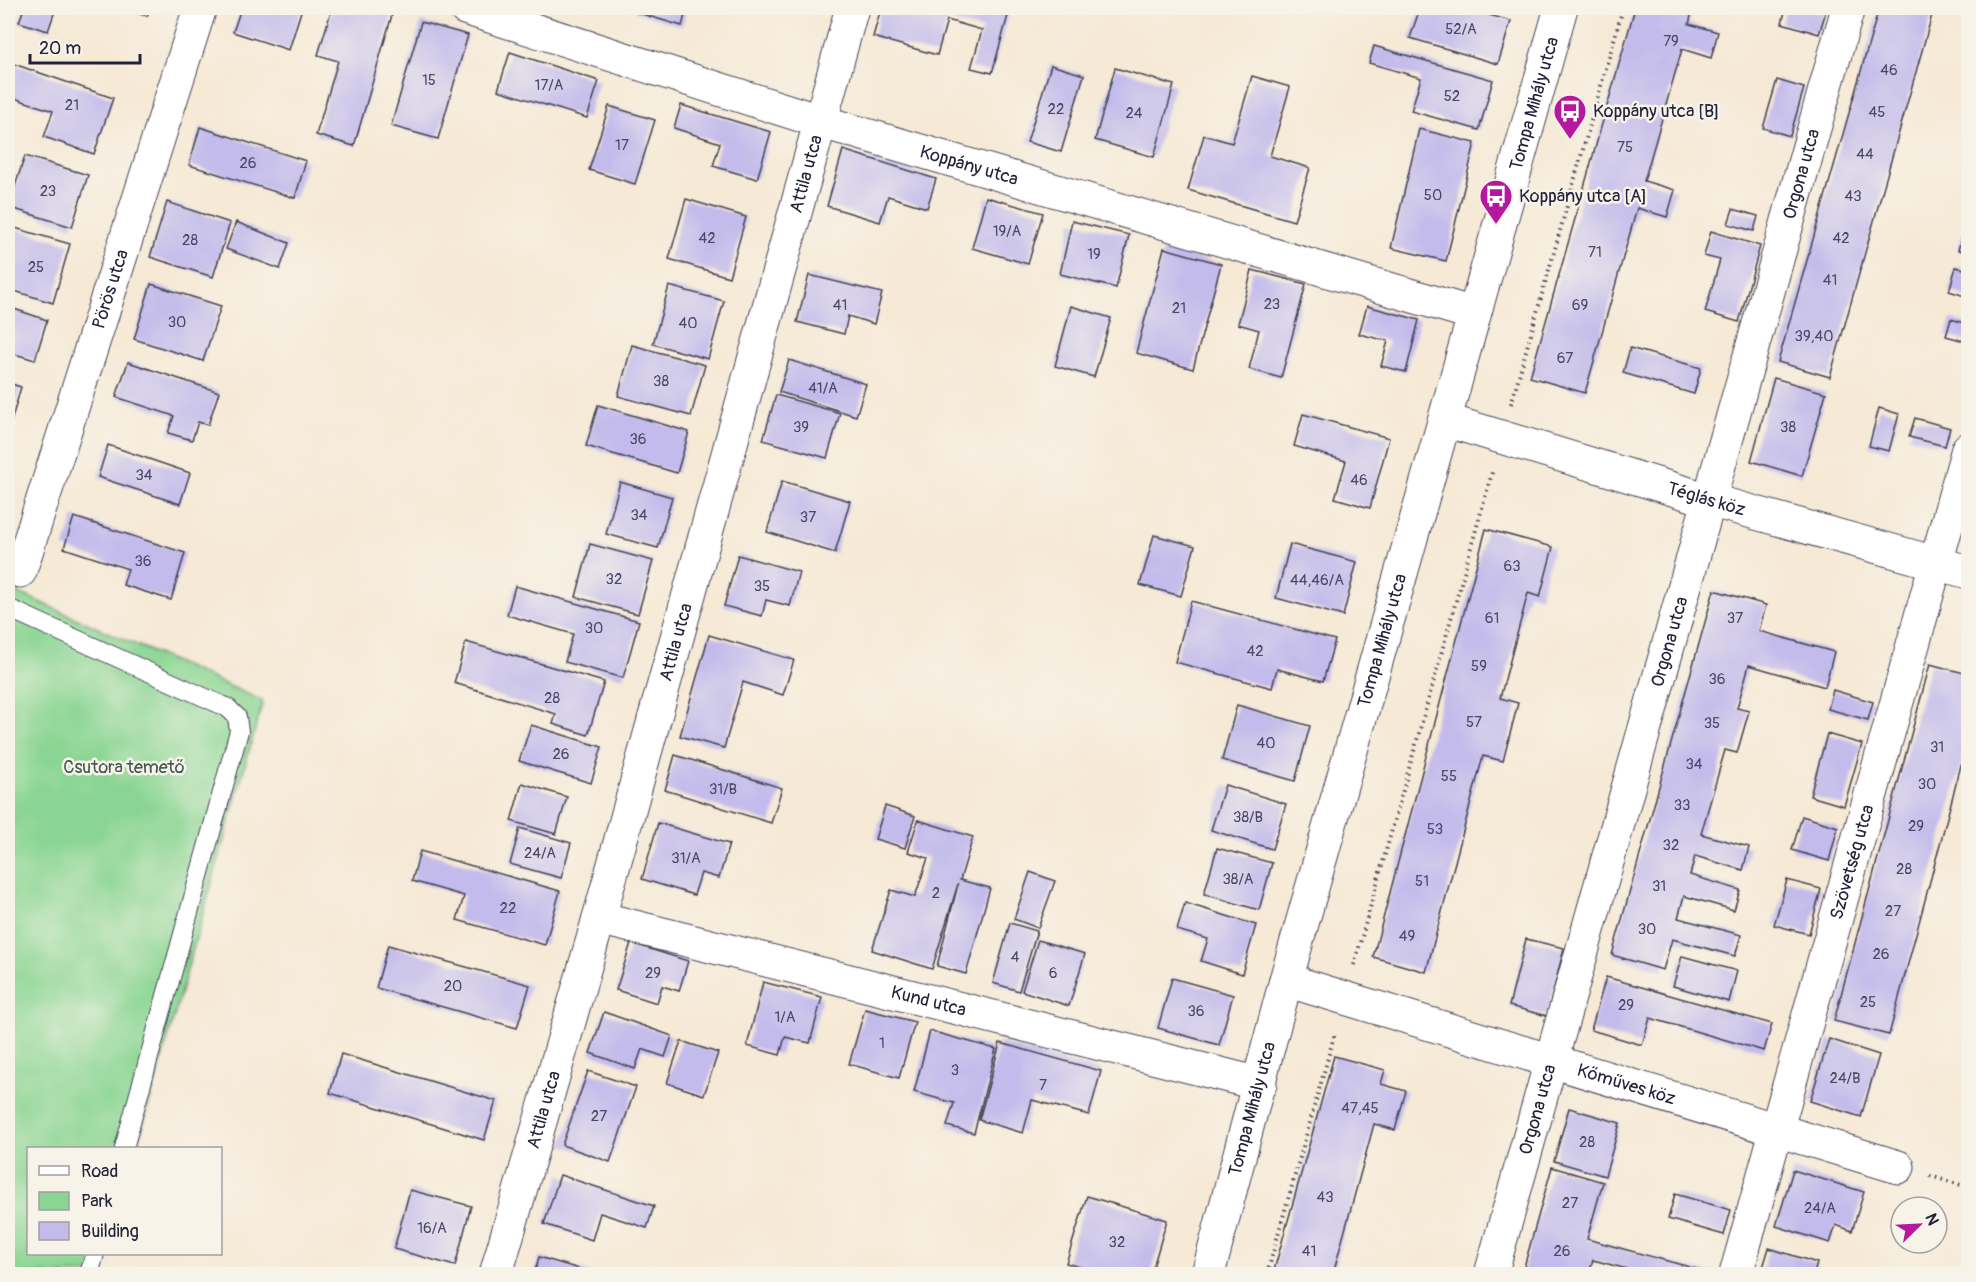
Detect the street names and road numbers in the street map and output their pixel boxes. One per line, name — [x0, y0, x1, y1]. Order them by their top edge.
street label: Tompa Mihály utca — [1504, 34, 1564, 173]
street label: Orgona utca — [1778, 126, 1825, 222]
street label: Attila utca — [784, 132, 828, 215]
street label: Koppány utca — [917, 140, 1021, 191]
street label: Pörös utca — [87, 247, 134, 332]
street label: Téglás köz — [1665, 477, 1748, 521]
street label: Tompa Mihály utca — [1352, 571, 1412, 710]
street label: Orgona utca — [1646, 594, 1693, 689]
street label: Attila utca — [654, 601, 697, 684]
street label: Szövetség utca — [1825, 802, 1879, 922]
street label: Kund utca — [889, 980, 969, 1021]
street label: Tompa Mihály utca — [1223, 1039, 1281, 1178]
street label: Kőműves köz — [1574, 1058, 1678, 1110]
street label: Orgona utca — [1514, 1062, 1561, 1157]
street label: Attila utca — [521, 1068, 566, 1151]

